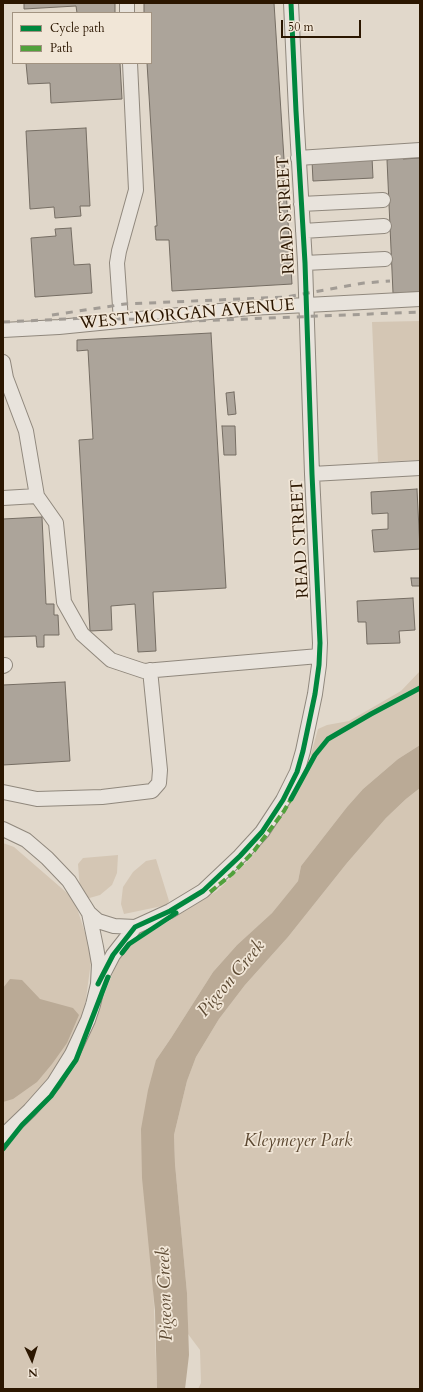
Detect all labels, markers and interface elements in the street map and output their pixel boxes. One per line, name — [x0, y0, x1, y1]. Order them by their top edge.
legend — [12, 12, 152, 64]
scale bar — [283, 12, 363, 38]
text: 50 m — [288, 19, 314, 35]
text: Cycle path — [50, 20, 105, 36]
text: Path — [50, 40, 73, 56]
street label: READ STREET — [274, 155, 300, 275]
street label: WEST MORGAN AVENUE — [79, 295, 295, 335]
street label: READ STREET — [288, 479, 314, 599]
water label: Pigeon Creek — [194, 936, 270, 1022]
park label: Kleymeyer Park — [244, 1132, 352, 1152]
water label: Pigeon Creek — [154, 1247, 178, 1341]
north arrow — [12, 1340, 52, 1380]
text: N — [28, 1365, 38, 1380]

